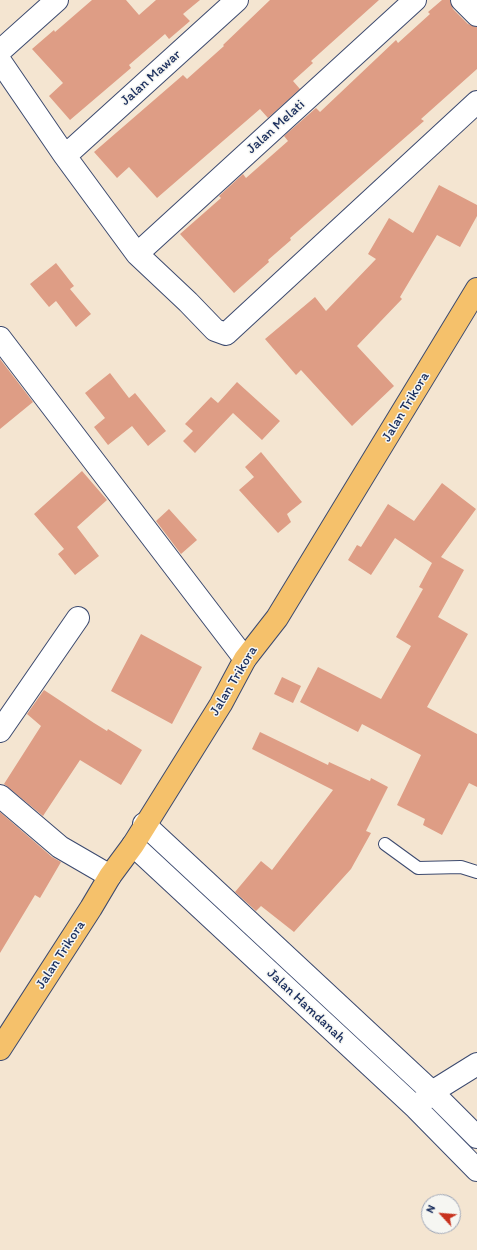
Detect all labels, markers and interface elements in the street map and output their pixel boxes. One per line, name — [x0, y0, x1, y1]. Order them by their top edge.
street label: Jalan Mawar — [117, 47, 185, 109]
street label: Jalan Melati — [243, 96, 309, 158]
street label: Jalan Trikora — [379, 369, 433, 445]
street label: Jalan Trikora — [207, 643, 261, 719]
street label: Jalan Trikora — [33, 918, 89, 992]
street label: Jalan Hamdanah — [263, 965, 349, 1047]
north arrow — [421, 1194, 461, 1234]
text: N — [423, 1203, 438, 1215]

